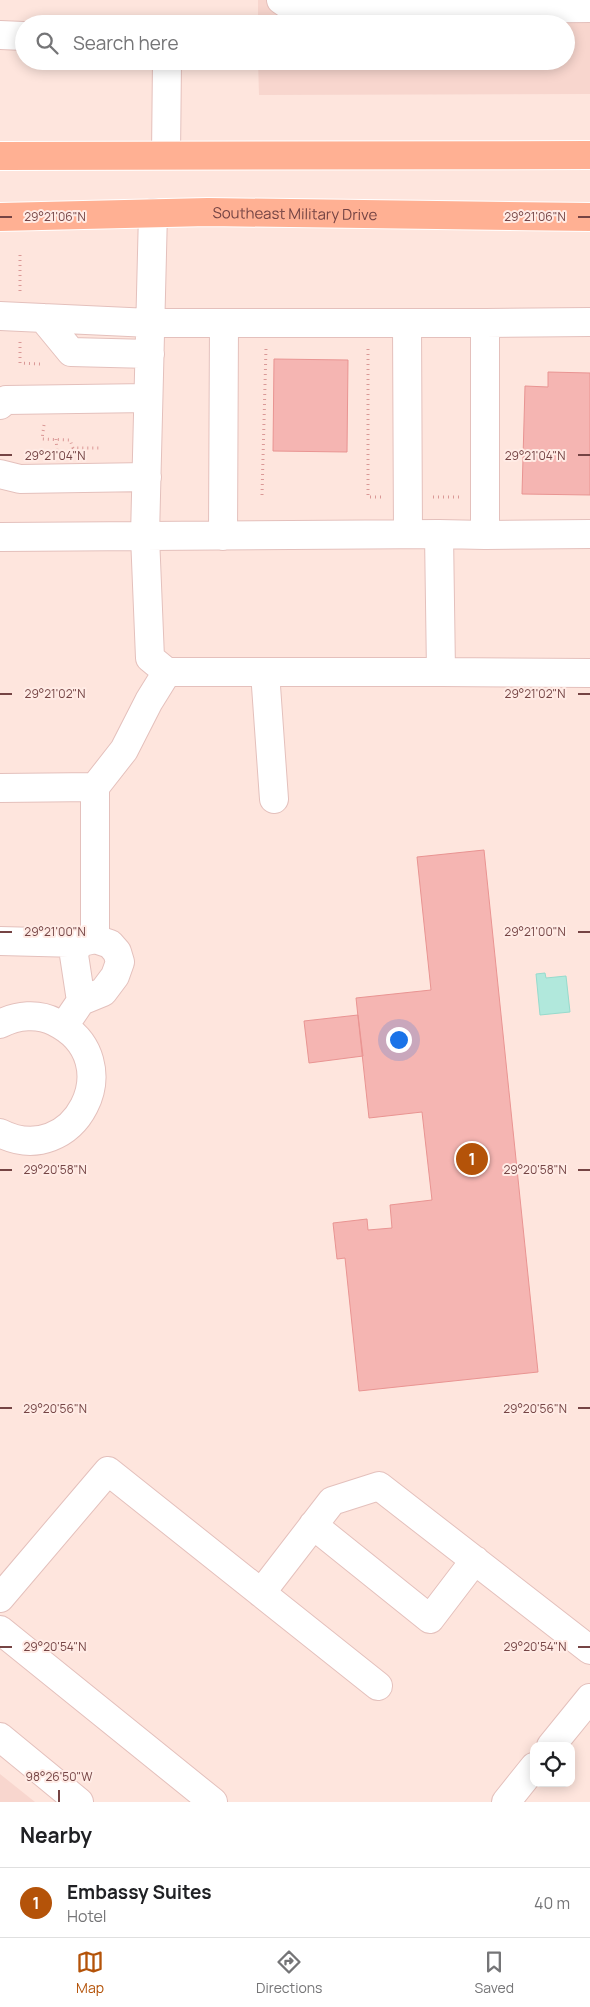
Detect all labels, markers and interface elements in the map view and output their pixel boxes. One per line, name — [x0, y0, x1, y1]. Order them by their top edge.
search box — [15, 15, 575, 70]
icon: search — [33, 29, 61, 57]
text: Search here — [73, 30, 179, 56]
street label: Southeast Military Drive — [212, 202, 378, 225]
text: 29°21'06"N — [24, 208, 86, 225]
text: 29°21'06"N — [504, 208, 566, 225]
text: 29°21'04"N — [25, 447, 85, 464]
text: 29°21'04"N — [505, 447, 565, 464]
text: 29°21'02"N — [25, 685, 85, 702]
text: 29°21'02"N — [505, 685, 565, 702]
text: 29°21'00"N — [24, 923, 86, 940]
text: 29°21'00"N — [504, 923, 566, 940]
your location — [386, 1027, 412, 1053]
pin: 1 — [456, 1140, 488, 1178]
text: 29°20'58"N — [23, 1161, 87, 1178]
text: 29°20'58"N — [503, 1161, 567, 1178]
text: 29°20'56"N — [23, 1400, 87, 1417]
text: 29°20'56"N — [503, 1400, 567, 1417]
text: 29°20'54"N — [24, 1638, 86, 1655]
text: 29°20'54"N — [504, 1638, 566, 1655]
map controls — [530, 1742, 575, 1787]
button: locate — [530, 1742, 575, 1787]
text: 98°26'50"W — [26, 1768, 93, 1785]
text: Nearby — [20, 1821, 92, 1849]
text: Embassy Suites — [67, 1879, 212, 1905]
text: 1 — [32, 1892, 40, 1914]
text: 40 m — [534, 1892, 570, 1914]
text: Hotel — [67, 1905, 107, 1927]
tab: Map — [76, 1948, 104, 1997]
tab: Directions — [256, 1948, 322, 1997]
tab: Saved — [475, 1948, 514, 1997]

